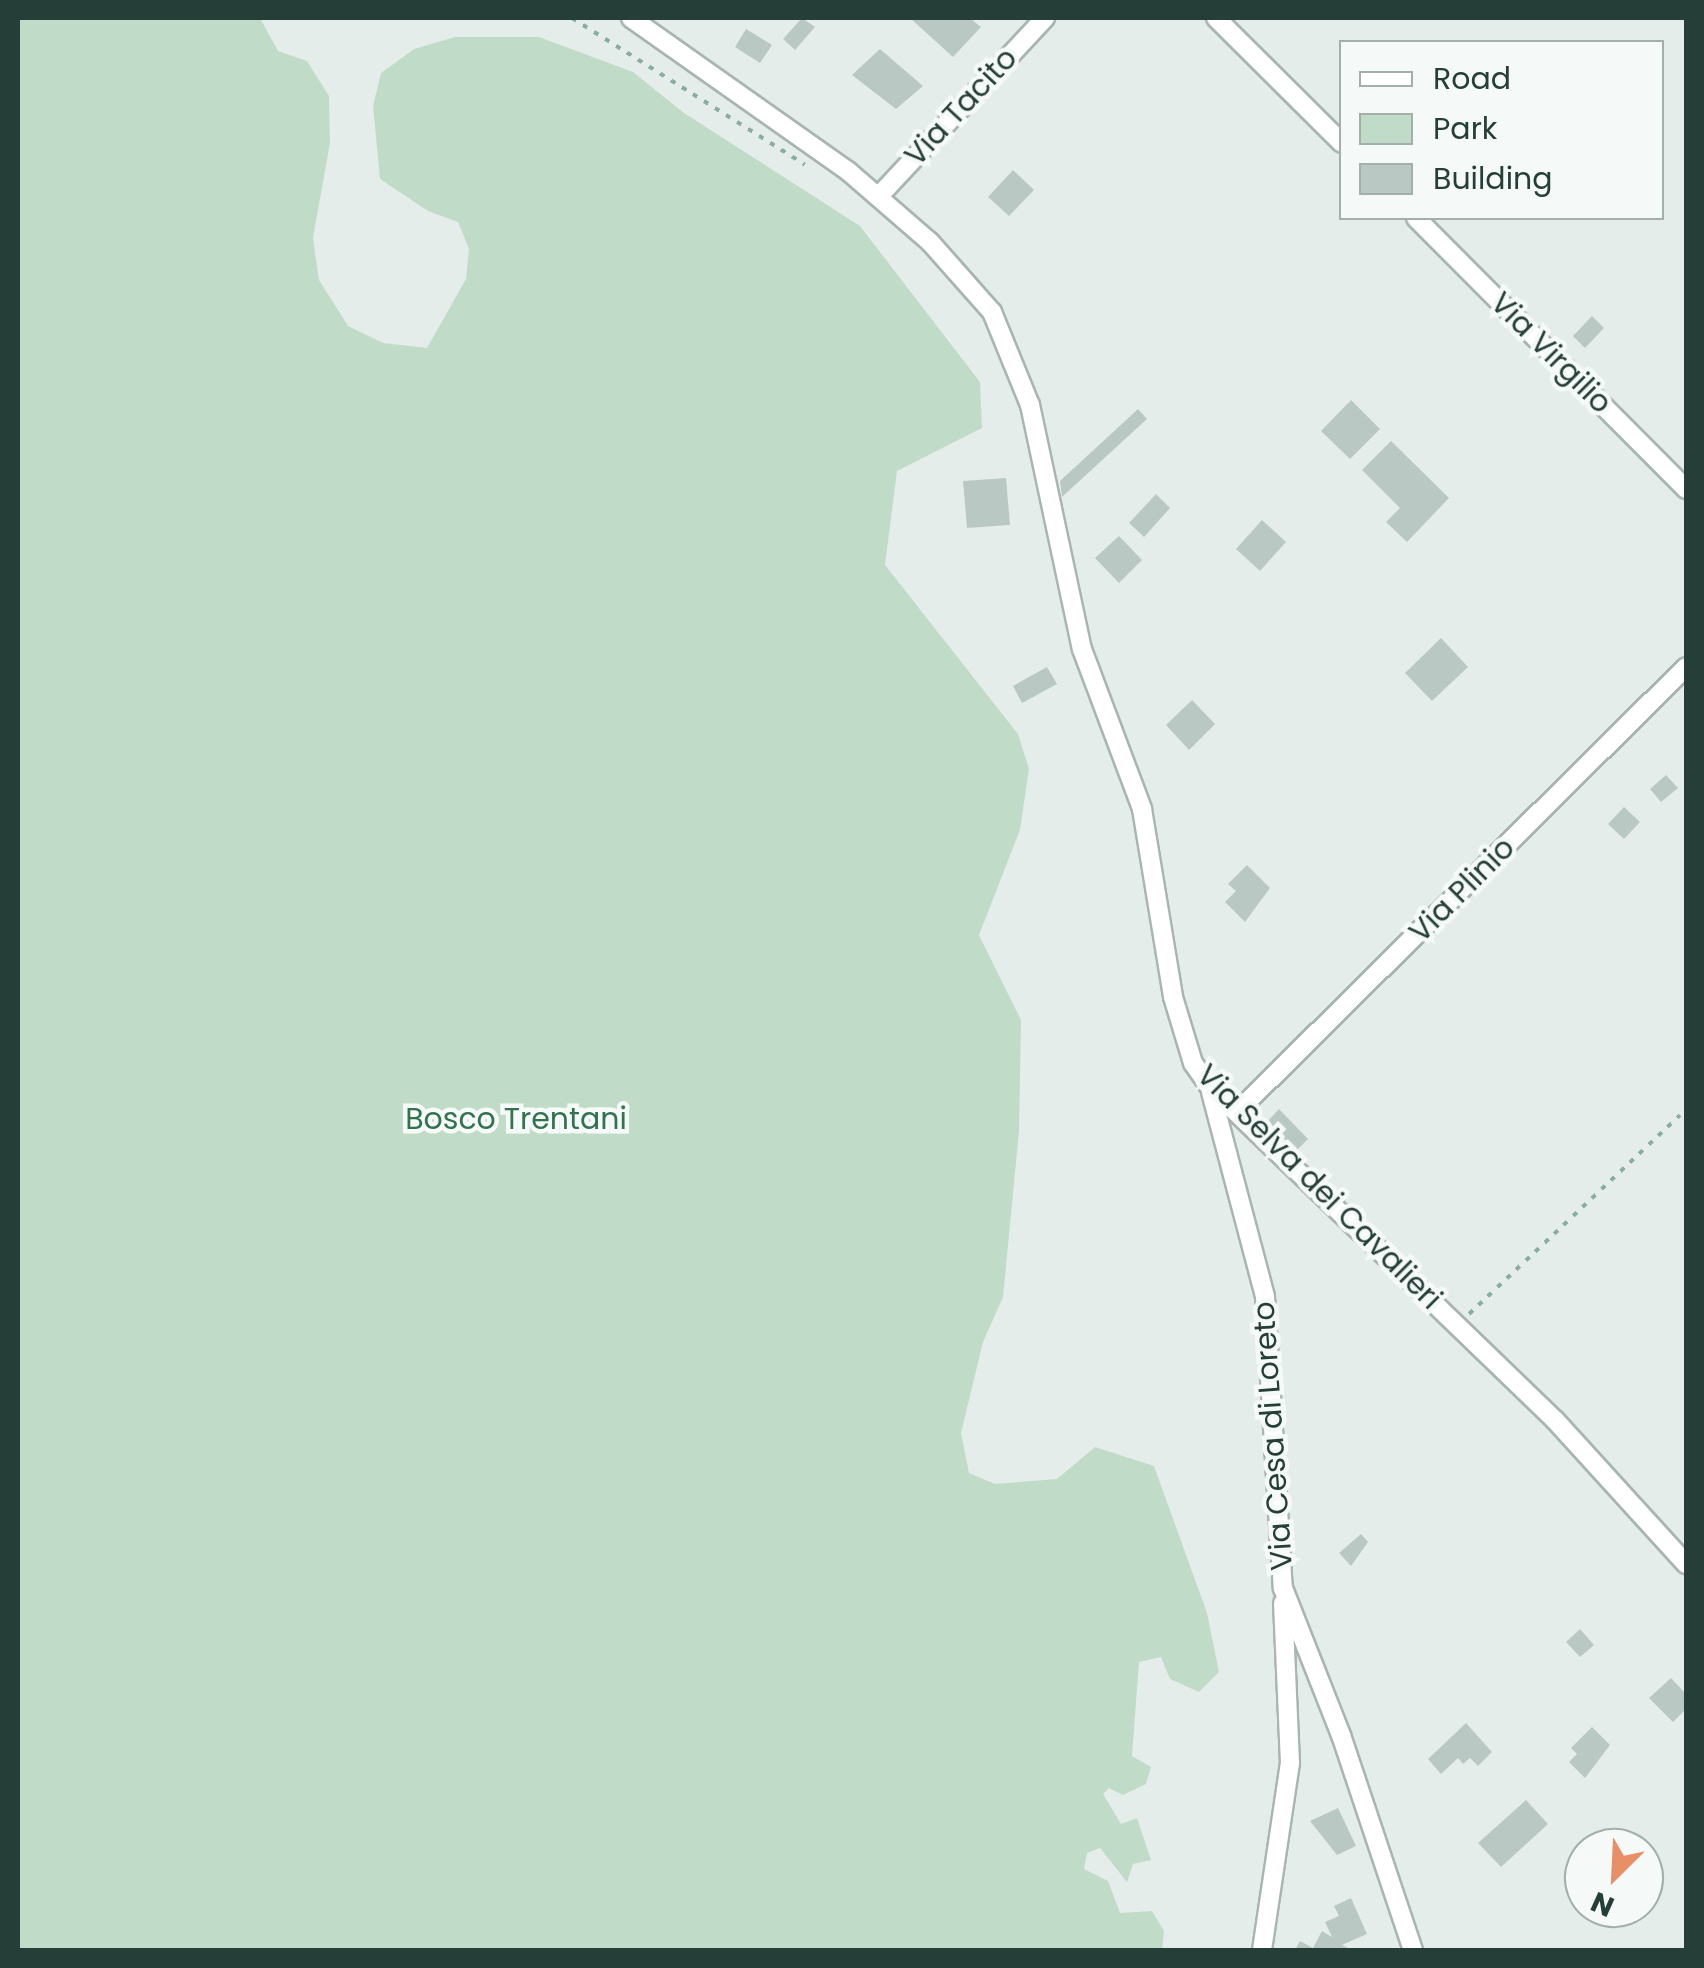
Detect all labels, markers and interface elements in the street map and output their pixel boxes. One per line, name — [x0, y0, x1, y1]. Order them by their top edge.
legend — [1339, 40, 1664, 220]
street label: Via Tacito — [897, 41, 1025, 173]
text: Road — [1433, 57, 1511, 100]
text: Park — [1433, 107, 1497, 150]
text: Building — [1433, 157, 1553, 200]
street label: Via Virgilio — [1483, 285, 1619, 421]
street label: Via Plinio — [1402, 830, 1522, 950]
street label: Via Selva dei Cavalieri — [1189, 1057, 1449, 1317]
park label: Bosco Trentani — [405, 1101, 627, 1137]
street label: Via Cesa di Loreto — [1246, 1300, 1300, 1572]
north arrow — [1564, 1828, 1664, 1928]
text: N — [1585, 1882, 1620, 1926]

